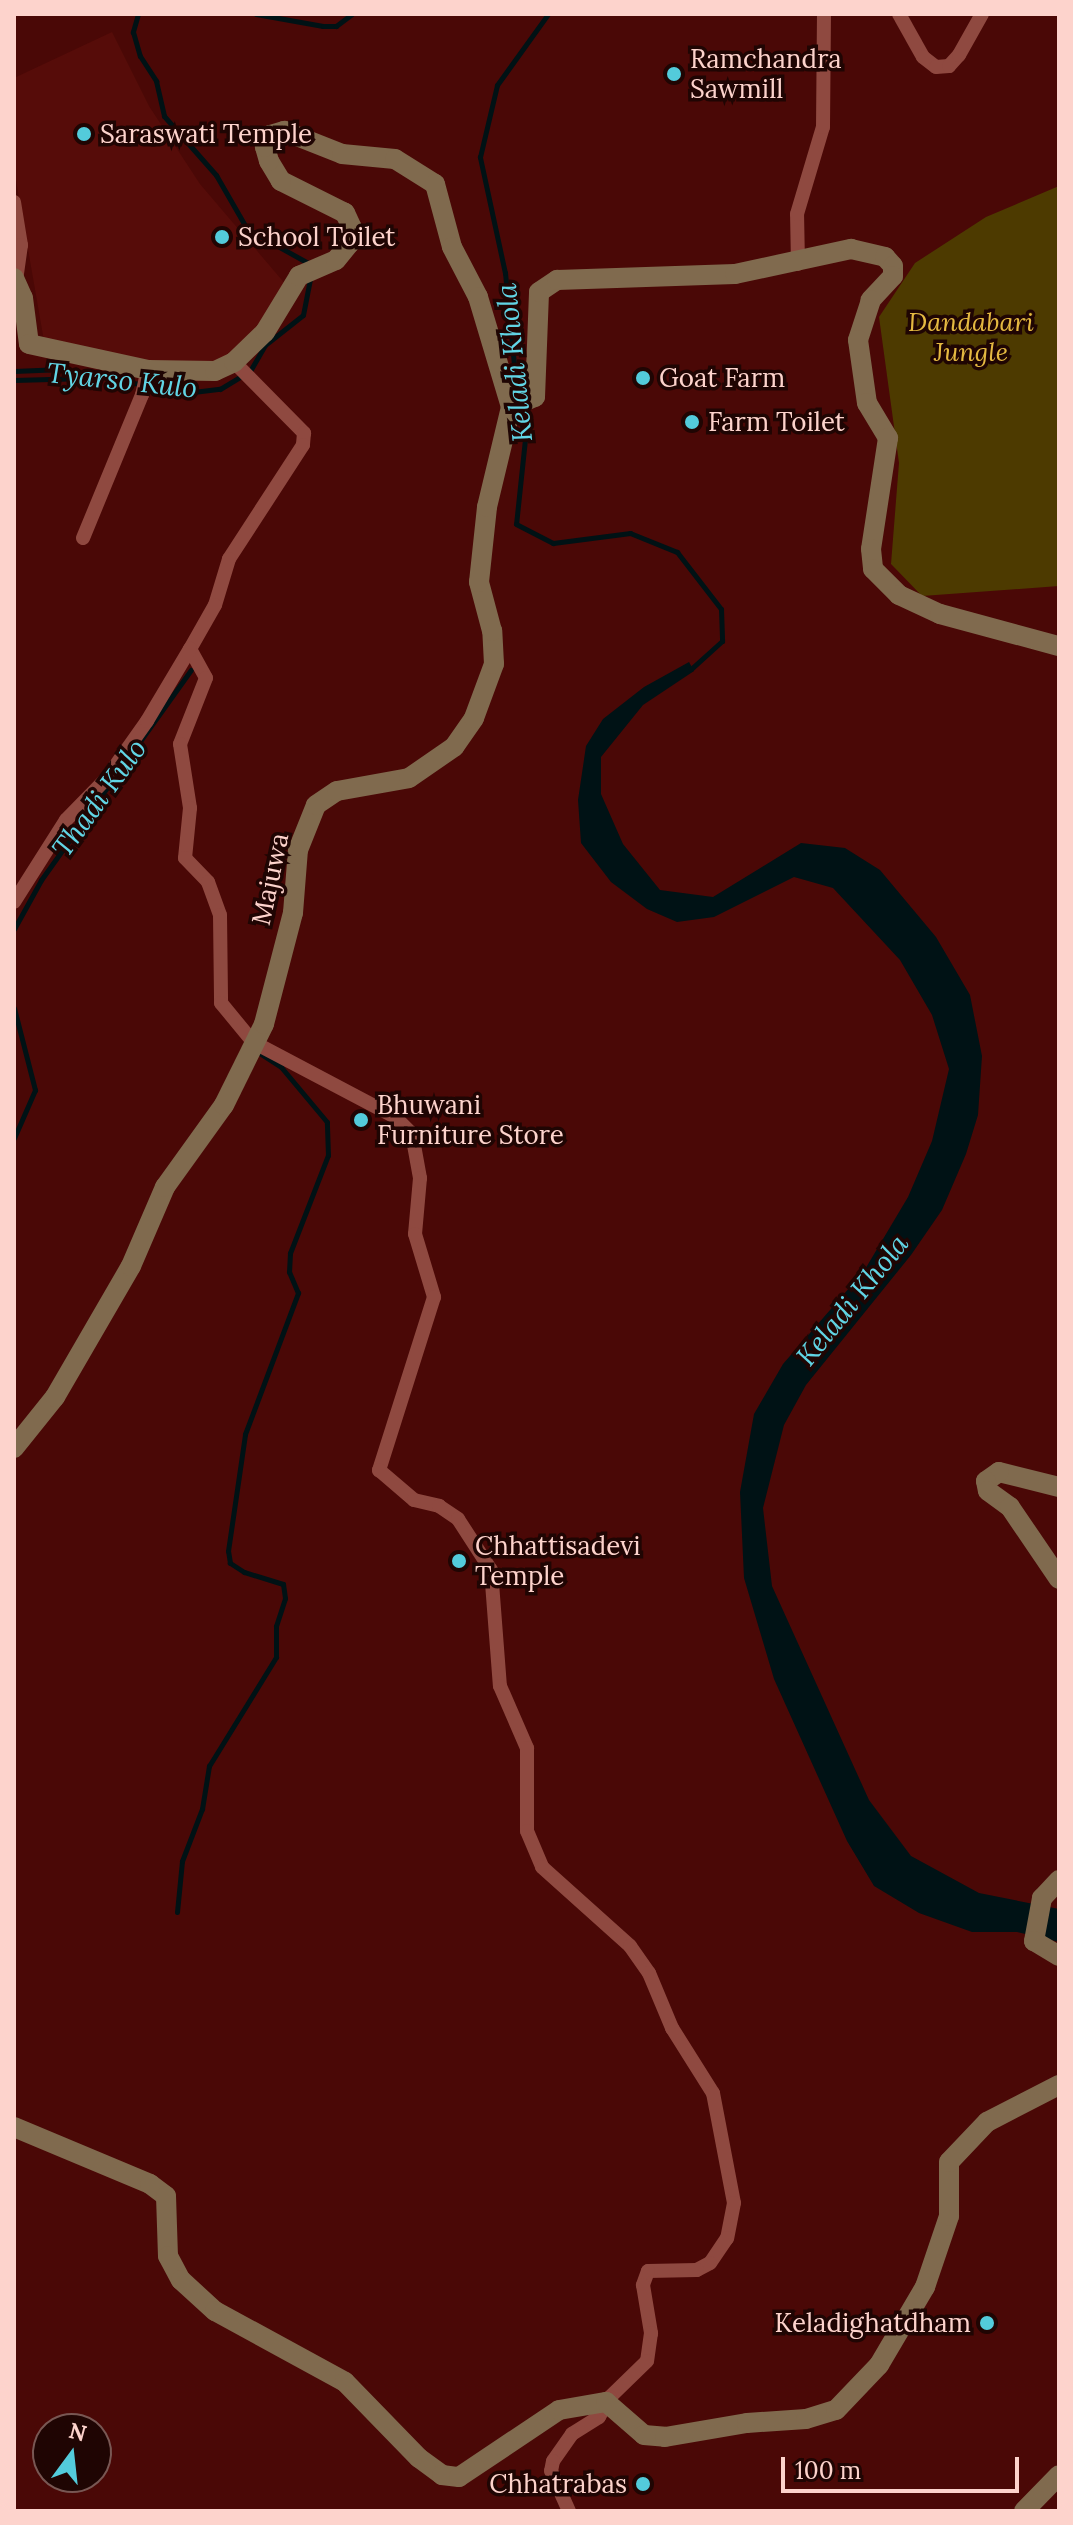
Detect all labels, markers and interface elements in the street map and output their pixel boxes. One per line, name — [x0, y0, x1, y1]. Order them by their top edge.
place label: Ramchandra Sawmill — [690, 43, 842, 104]
marker: Ramchandra Sawmill — [665, 65, 683, 83]
place label: Saraswati Temple — [100, 118, 312, 150]
marker: Saraswati Temple — [75, 125, 93, 143]
place label: School Toilet — [238, 221, 395, 253]
marker: School Toilet — [213, 228, 231, 246]
water label: Keladi Khola — [489, 282, 539, 444]
park label: Dandabari Jungle — [908, 306, 1034, 368]
water label: Tyarso Kulo — [45, 355, 199, 405]
place label: Goat Farm — [659, 362, 785, 394]
marker: Goat Farm — [634, 369, 652, 387]
place label: Farm Toilet — [708, 406, 845, 438]
marker: Farm Toilet — [683, 413, 701, 431]
water label: Thadi Kulo — [45, 732, 153, 864]
street label: Majuwa — [245, 830, 295, 928]
place label: Bhuwani Furniture Store — [377, 1089, 564, 1150]
marker: Bhuwani Furniture Store — [352, 1111, 370, 1129]
water label: Keladi Khola — [789, 1228, 915, 1372]
place label: Chhattisadevi Temple — [475, 1530, 641, 1592]
marker: Chhattisadevi Temple — [450, 1552, 468, 1570]
place label: Keladighatdham — [775, 2307, 971, 2339]
marker: Keladighatdham — [978, 2314, 996, 2332]
north arrow — [32, 2413, 112, 2493]
text: N — [66, 2416, 90, 2447]
scale bar — [785, 2441, 1023, 2491]
text: 100 m — [795, 2455, 861, 2486]
place label: Chhatrabas — [489, 2468, 627, 2500]
marker: Chhatrabas — [634, 2475, 652, 2493]

